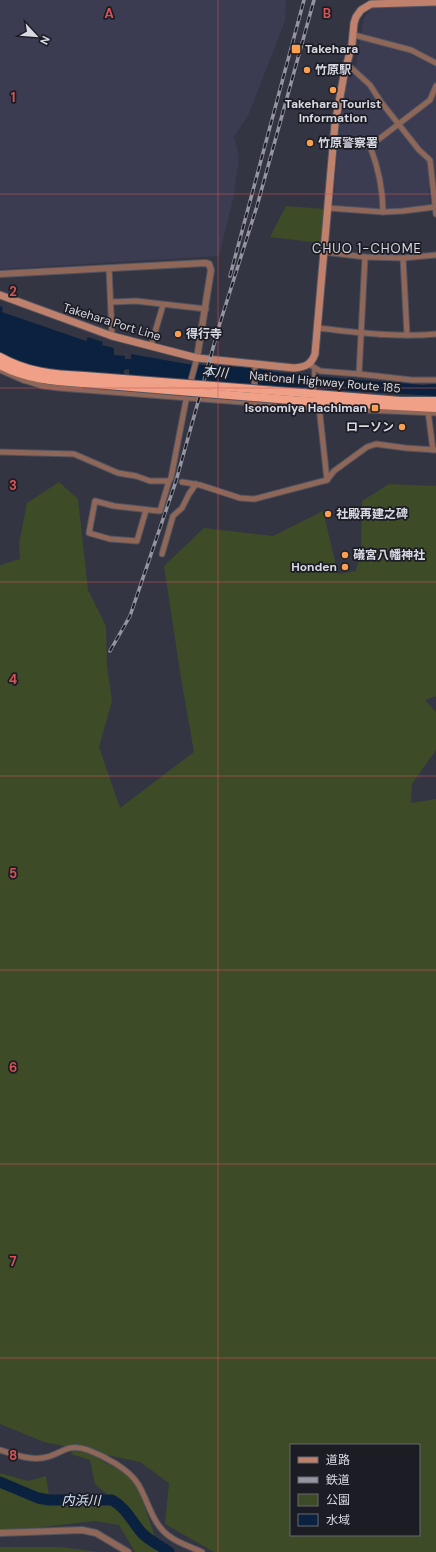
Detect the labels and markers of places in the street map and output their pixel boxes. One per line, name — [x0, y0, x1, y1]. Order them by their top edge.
place label: Takehara — [305, 41, 358, 57]
marker: Takehara — [290, 43, 302, 55]
place label: 竹原駅 — [315, 62, 351, 78]
marker: 竹原駅 — [302, 65, 312, 75]
marker: Takehara Tourist Information — [328, 85, 338, 95]
place label: Takehara Tourist Information — [285, 96, 381, 126]
place label: 竹原警察署 — [318, 135, 378, 151]
marker: 竹原警察署 — [305, 138, 315, 148]
place label: 得行寺 — [186, 326, 222, 342]
marker: 得行寺 — [173, 329, 183, 339]
place label: Isonomiya Hachiman — [245, 400, 367, 416]
marker: Isonomiya Hachiman — [370, 403, 380, 413]
place label: ローソン — [346, 419, 394, 435]
marker: ローソン — [397, 422, 407, 432]
place label: 社殿再建之碑 — [336, 506, 408, 522]
marker: 社殿再建之碑 — [323, 509, 333, 519]
place label: 礒宮八幡神社 — [353, 547, 425, 563]
marker: 礒宮八幡神社 — [340, 550, 350, 560]
place label: Honden — [291, 559, 337, 575]
marker: Honden — [340, 562, 350, 572]

